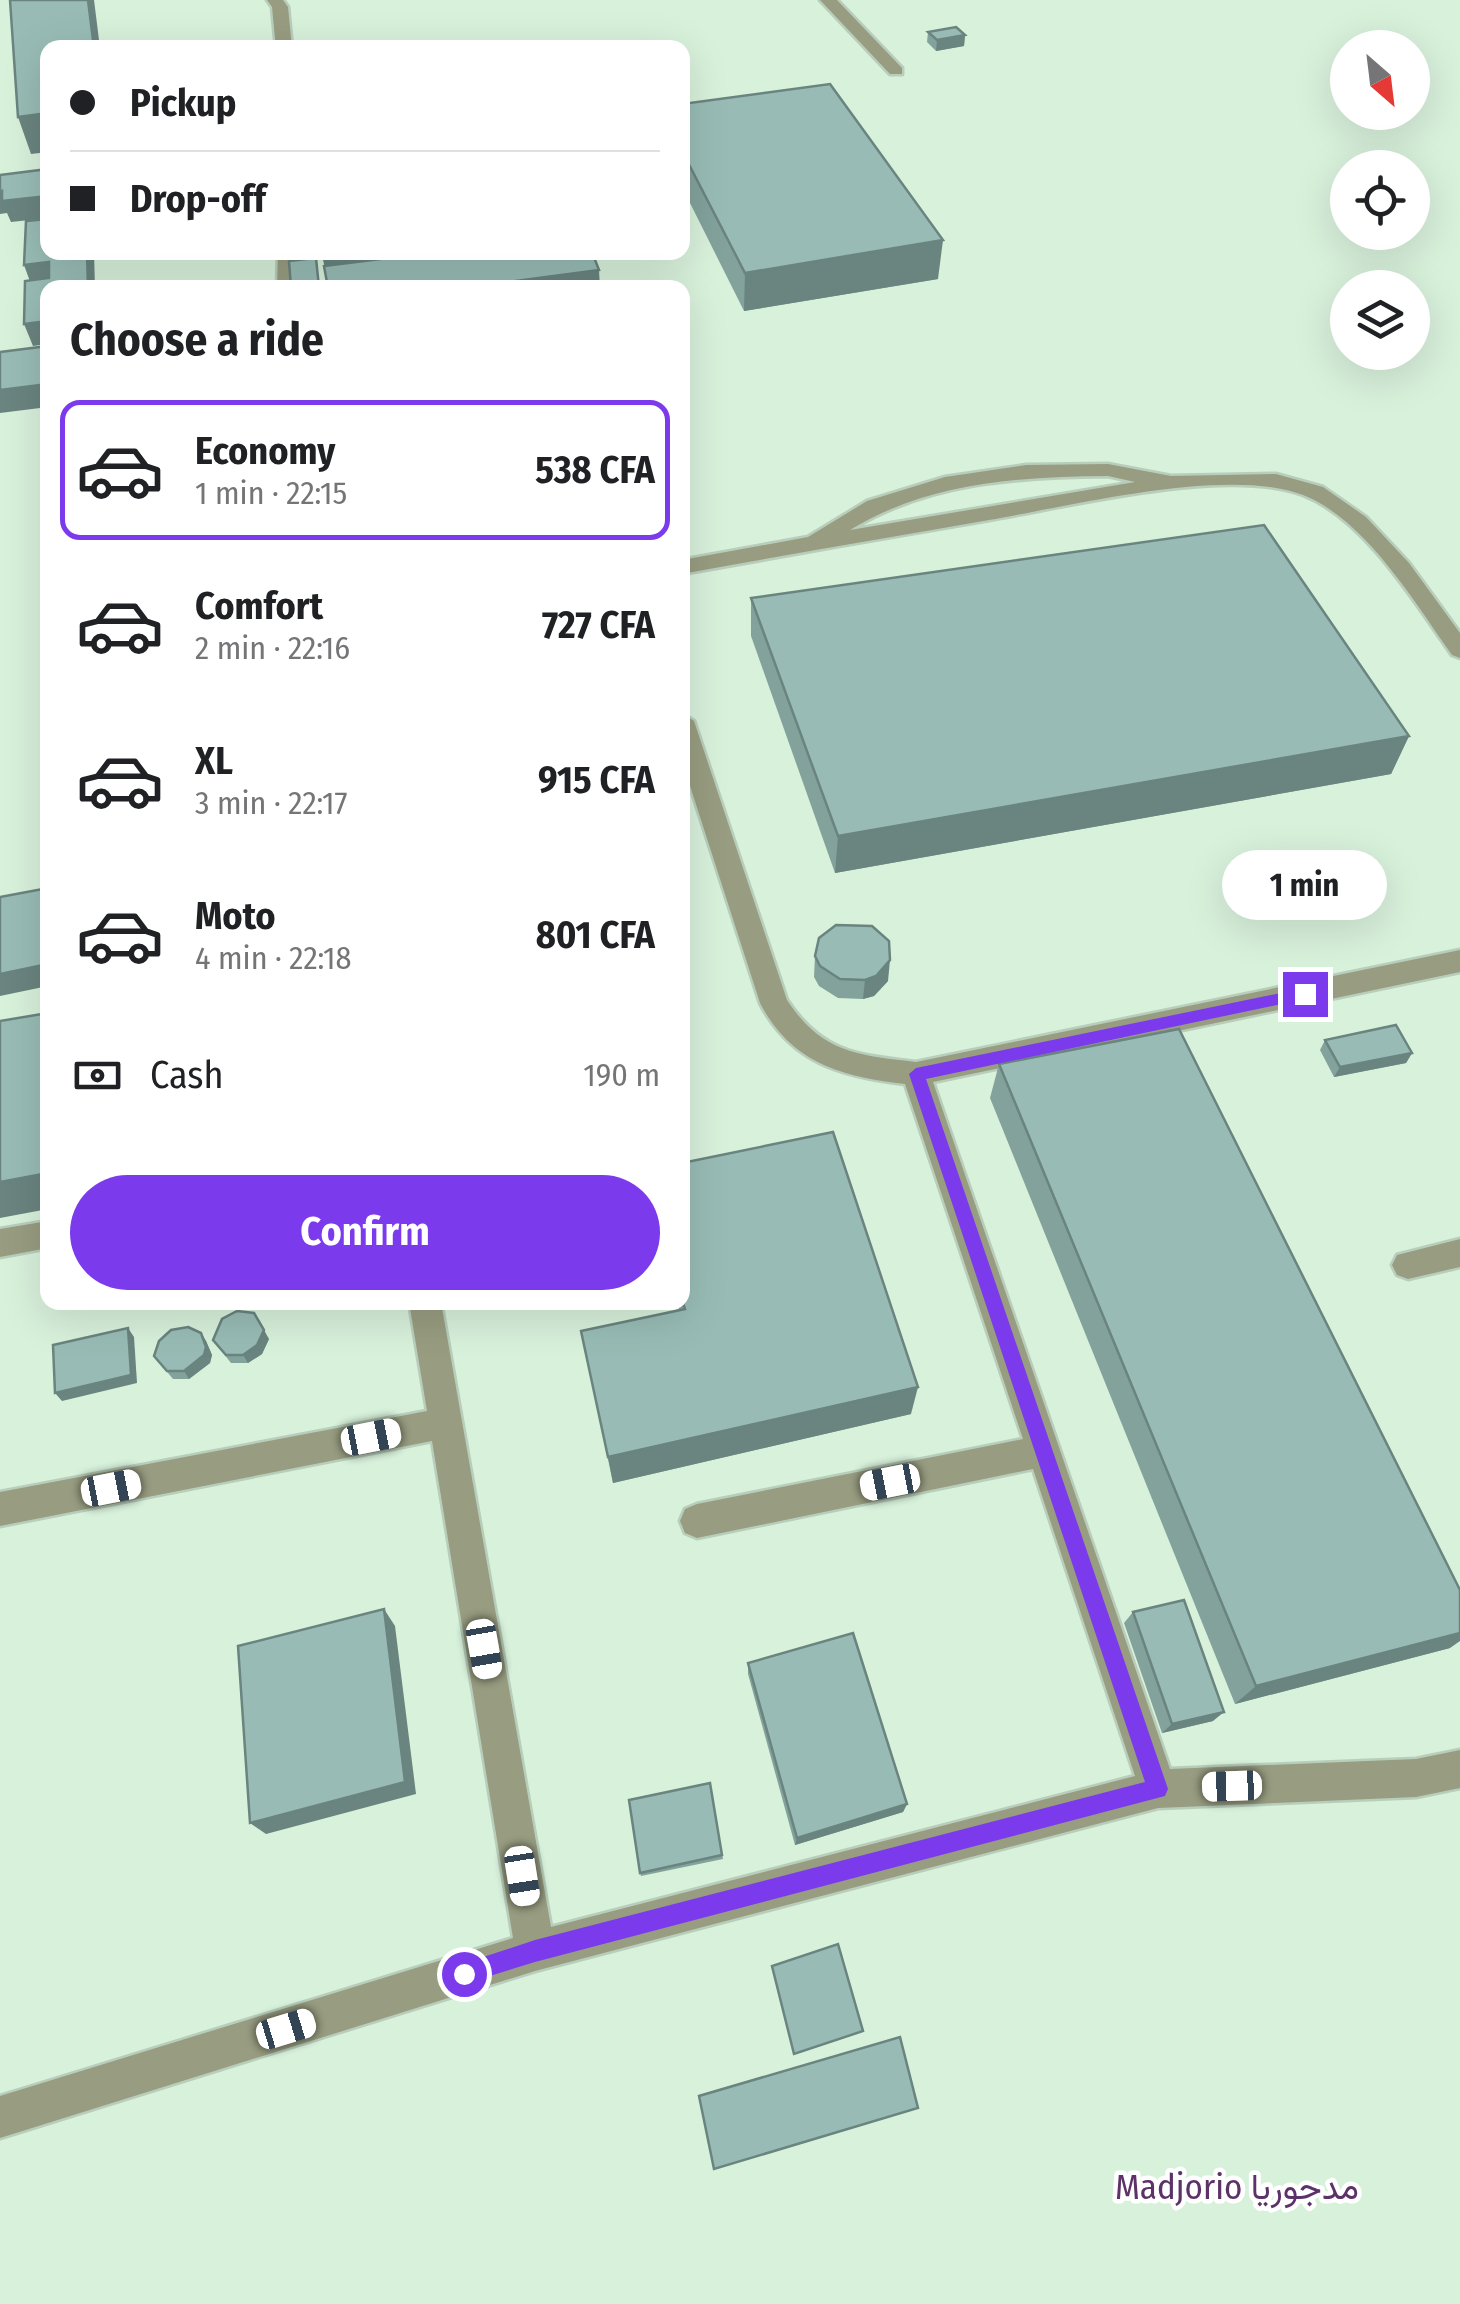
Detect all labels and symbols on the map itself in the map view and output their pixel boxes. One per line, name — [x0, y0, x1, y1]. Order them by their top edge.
north arrow — [1330, 30, 1430, 130]
callout: 1 min — [1222, 849, 1388, 919]
route end — [1283, 972, 1328, 1017]
car — [339, 1417, 403, 1457]
car — [858, 1462, 922, 1502]
car — [79, 1468, 143, 1508]
car — [464, 1617, 504, 1681]
car — [1201, 1770, 1263, 1802]
car — [502, 1844, 542, 1908]
route start — [442, 1952, 487, 1997]
car — [253, 2006, 319, 2052]
district label: Madjorio مدجوريا — [1115, 2166, 1359, 2209]

